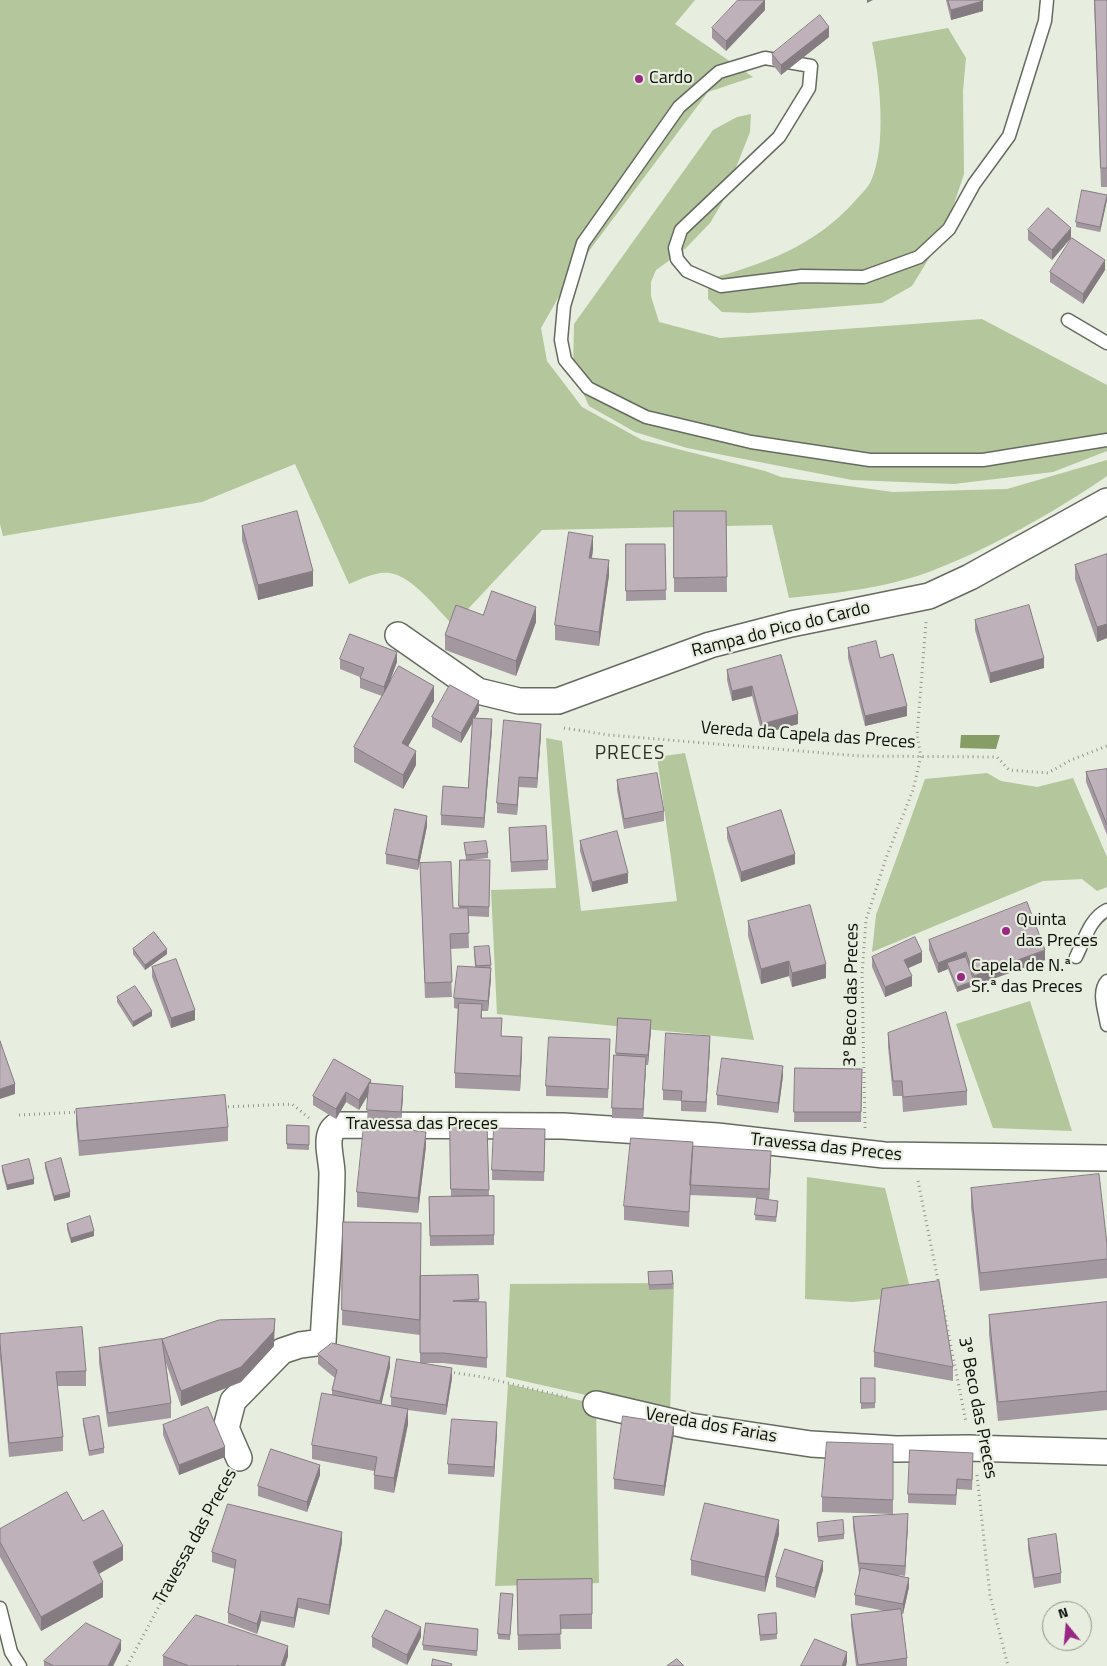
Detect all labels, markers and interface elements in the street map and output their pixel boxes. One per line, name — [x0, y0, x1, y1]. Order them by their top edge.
place label: Cardo — [649, 68, 693, 90]
marker: Cardo — [633, 73, 645, 85]
street label: Rampa do Pico do Cardo — [689, 597, 873, 663]
street label: Vereda da Capela das Preces — [700, 718, 916, 754]
district label: PRECES — [594, 743, 666, 765]
place label: Quinta das Preces — [1016, 910, 1098, 952]
street label: 3º Beco das Preces — [840, 923, 864, 1067]
marker: Quinta das Preces — [1000, 925, 1012, 937]
place label: Capela de N.ª Sr.ª das Preces — [971, 956, 1083, 999]
marker: Capela de N.ª Sr.ª das Preces — [955, 971, 967, 983]
street label: Travessa das Preces — [346, 1114, 498, 1136]
street label: Travessa das Preces — [749, 1129, 903, 1167]
street label: 3º Beco das Preces — [953, 1335, 1001, 1481]
street label: Vereda dos Farias — [643, 1404, 779, 1448]
street label: Travessa das Preces — [150, 1465, 242, 1609]
north arrow — [1042, 1601, 1092, 1651]
text: N — [1055, 1601, 1070, 1624]

